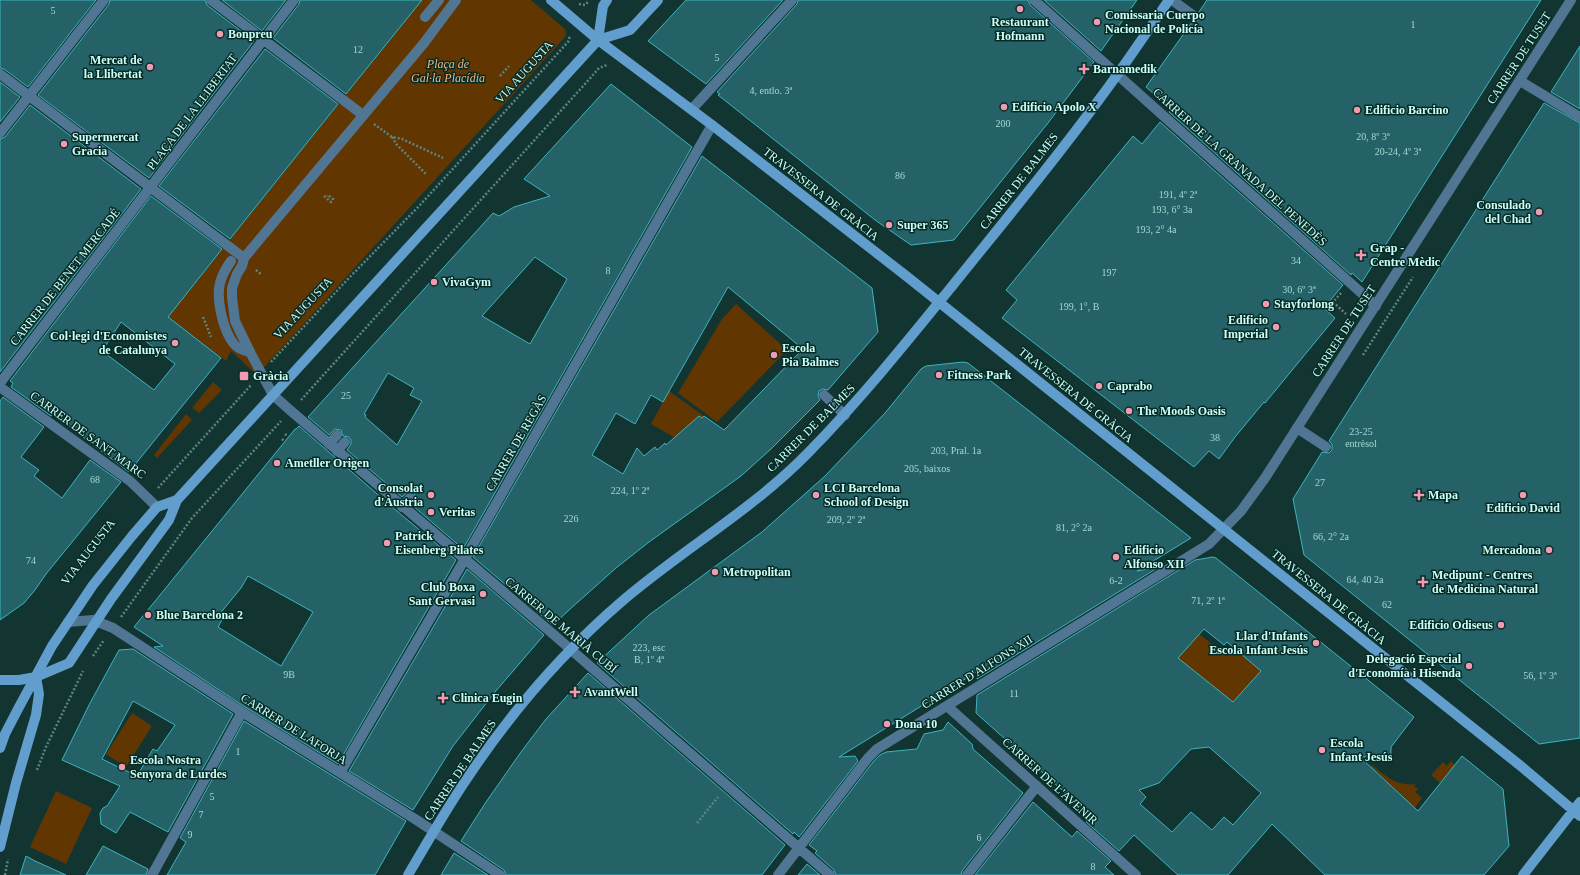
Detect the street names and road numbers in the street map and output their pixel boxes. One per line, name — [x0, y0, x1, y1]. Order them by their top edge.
street label: CARRER DE TUSET — [1484, 9, 1554, 107]
street label: VIA AUGUSTA — [492, 38, 556, 106]
street label: PLAÇA DE LA LLIBERTAT — [144, 51, 241, 173]
street label: CARRER DE LA GRANADA DEL PENEDÈS — [1150, 85, 1330, 249]
street label: CARRER DE BALMES — [977, 130, 1061, 232]
street label: TRAVESSERA DE GRÀCIA — [760, 144, 882, 244]
street label: CARRER DE BENET MERCADÉ — [7, 206, 123, 348]
street label: VIA AUGUSTA — [271, 274, 335, 342]
street label: CARRER DE TUSET — [1309, 282, 1379, 380]
street label: TRAVESSERA DE GRÀCIA — [1016, 345, 1136, 446]
street label: CARRER DE BALMES — [764, 381, 858, 475]
street label: CARRER DE SANT MARC — [27, 388, 149, 482]
street label: CARRER DE REGÀS — [483, 392, 549, 494]
street label: VIA AUGUSTA — [58, 516, 118, 588]
street label: TRAVESSERA DE GRÀCIA — [1269, 547, 1389, 648]
street label: CARRER DE MARIÀ CUBÍ — [502, 574, 620, 676]
street label: CARRER D'ALFONS XII — [919, 632, 1035, 712]
street label: CARRER DE LAFORJA — [238, 691, 350, 768]
street label: CARRER DE BALMES — [421, 717, 499, 823]
street label: CARRER DE L'AVENIR — [1000, 735, 1100, 827]

